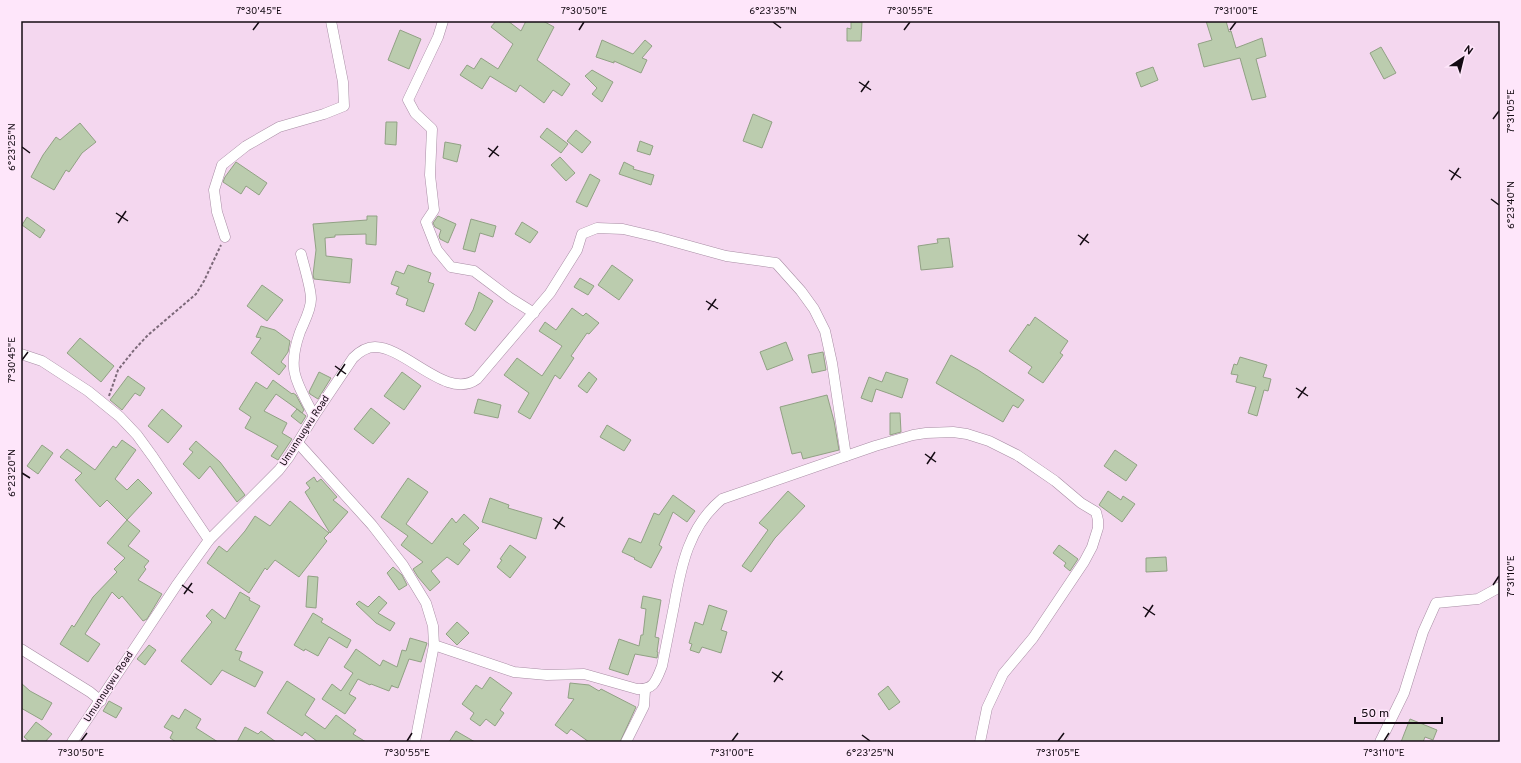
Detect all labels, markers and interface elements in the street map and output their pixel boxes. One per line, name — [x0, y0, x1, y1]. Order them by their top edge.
text: 7°30'45"E — [236, 5, 282, 18]
text: 7°30'50"E — [561, 5, 607, 18]
text: 6°23'35"N — [749, 5, 797, 18]
text: 7°30'55"E — [887, 5, 933, 18]
text: 7°31'00"E — [1214, 5, 1258, 18]
north arrow — [1443, 38, 1483, 78]
text: N — [1461, 43, 1475, 59]
text: 7°31'05"E — [1505, 89, 1518, 133]
text: 6°23'25"N — [6, 123, 19, 171]
text: 6°23'40"N — [1505, 181, 1518, 229]
text: 7°30'45"E — [6, 337, 19, 383]
street label: Umunnugwu Road — [277, 393, 333, 469]
text: 6°23'20"N — [6, 449, 19, 497]
text: 7°31'10"E — [1505, 555, 1518, 597]
street label: Umunnugwu Road — [81, 649, 137, 725]
scale bar — [1355, 699, 1442, 725]
text: 50 m — [1361, 706, 1389, 722]
text: 7°30'50"E — [58, 747, 104, 760]
text: 7°30'55"E — [384, 747, 430, 760]
text: 7°31'00"E — [710, 747, 754, 760]
text: 6°23'25"N — [846, 747, 894, 760]
text: 7°31'05"E — [1036, 747, 1080, 760]
text: 7°31'10"E — [1363, 747, 1405, 760]

